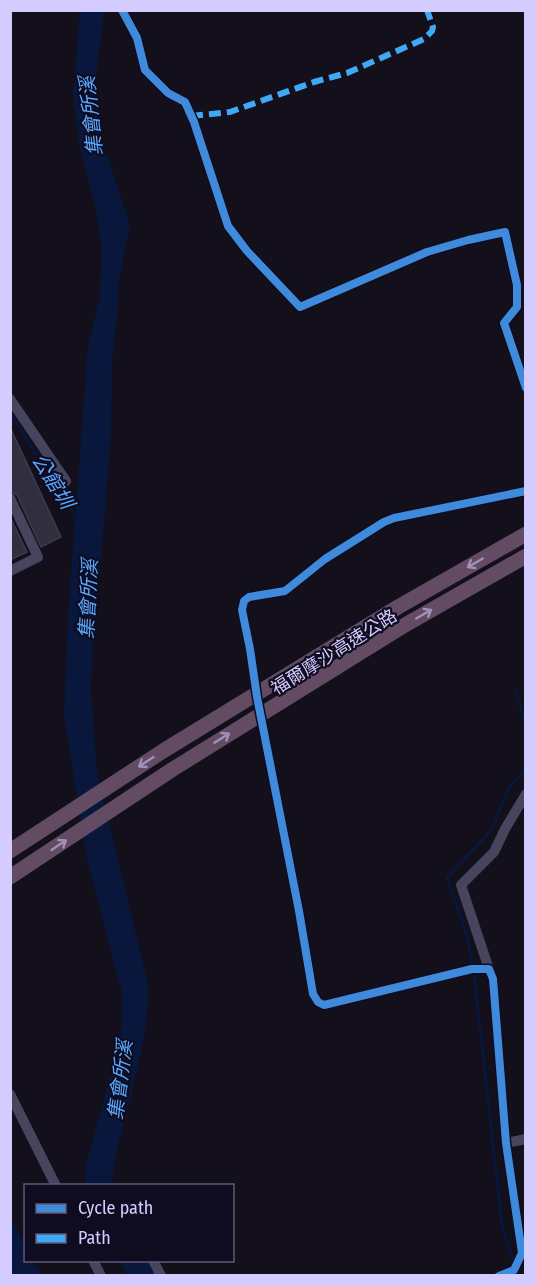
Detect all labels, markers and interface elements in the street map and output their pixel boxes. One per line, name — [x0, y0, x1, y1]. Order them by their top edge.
water label: 集會所溪 — [75, 72, 107, 157]
water label: 公館圳 — [27, 449, 81, 515]
water label: 集會所溪 — [74, 555, 102, 640]
one-way arrow — [467, 557, 484, 569]
street label: 福爾摩沙高速公路 — [267, 605, 401, 699]
one-way arrow — [415, 608, 432, 620]
one-way arrow — [213, 732, 230, 744]
one-way arrow — [139, 756, 155, 768]
one-way arrow — [50, 839, 67, 851]
water label: 集會所溪 — [103, 1036, 137, 1121]
legend — [24, 1184, 234, 1262]
text: Cycle path — [78, 1197, 153, 1219]
text: Path — [78, 1227, 111, 1249]

